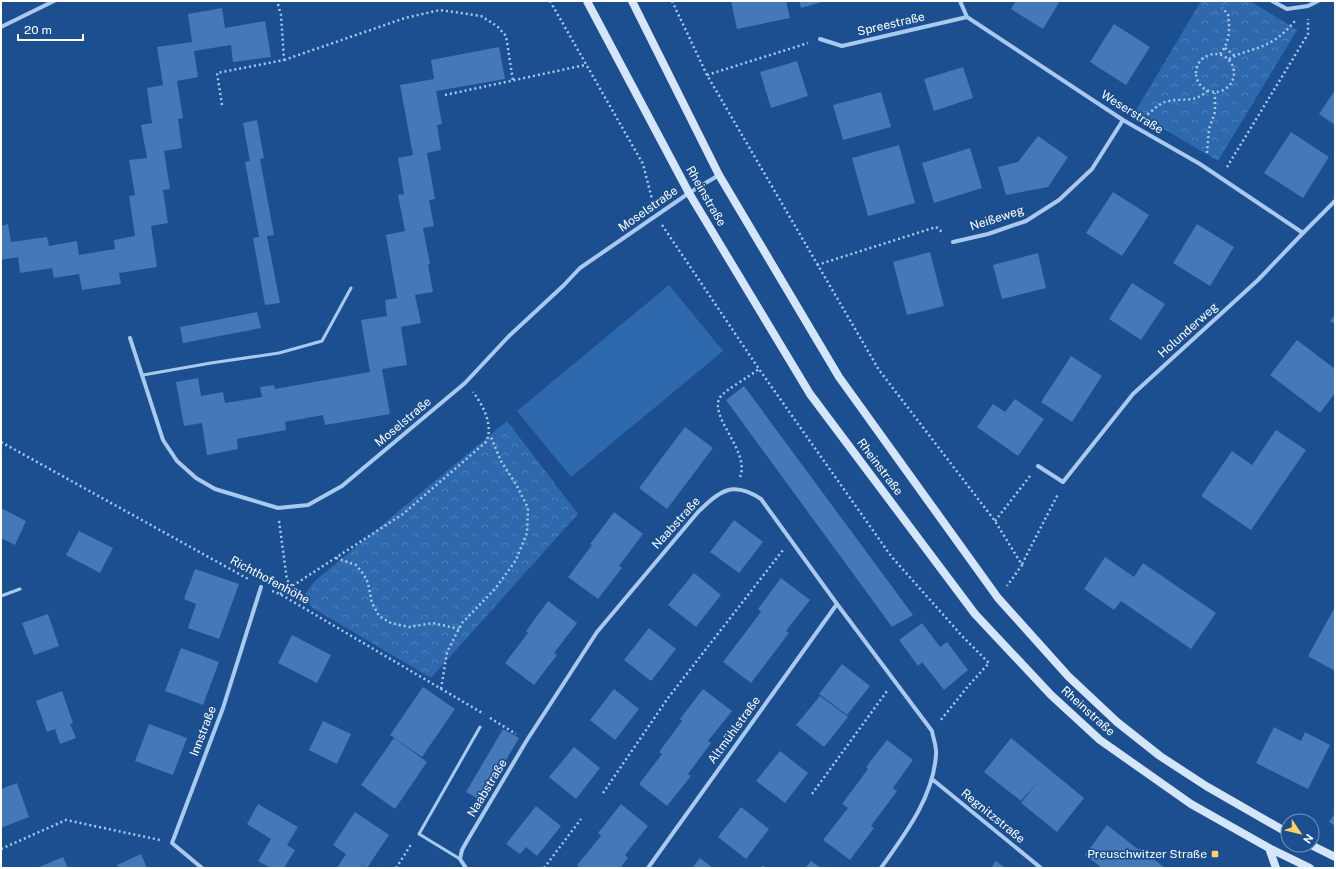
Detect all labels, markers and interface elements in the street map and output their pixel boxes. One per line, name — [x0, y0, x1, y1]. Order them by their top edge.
street label: Spreestraße — [856, 9, 926, 39]
scale bar — [18, 16, 83, 42]
text: 20 m — [24, 23, 52, 37]
street label: Weserstraße — [1098, 87, 1166, 137]
street label: Rheinstraße — [683, 163, 729, 229]
street label: Moselstraße — [616, 183, 681, 235]
street label: Neißeweg — [968, 203, 1026, 233]
street label: Holunderweg — [1155, 300, 1221, 360]
street label: Moselstraße — [372, 394, 434, 450]
street label: Rheinstraße — [854, 436, 906, 498]
street label: Naabstraße — [649, 494, 703, 552]
street label: Richthofenhöhe — [228, 553, 312, 607]
street label: Rheinstraße — [1058, 683, 1118, 739]
street label: Altmühlstraße — [705, 693, 763, 766]
street label: Innstraße — [187, 704, 219, 758]
street label: Naabstraße — [464, 756, 510, 819]
street label: Regnitzstraße — [958, 786, 1028, 846]
north arrow — [1280, 813, 1320, 853]
text: N — [1301, 832, 1316, 846]
place label: Preuschwitzer Straße — [1087, 847, 1207, 861]
marker: Preuschwitzer Straße — [1210, 849, 1220, 859]

